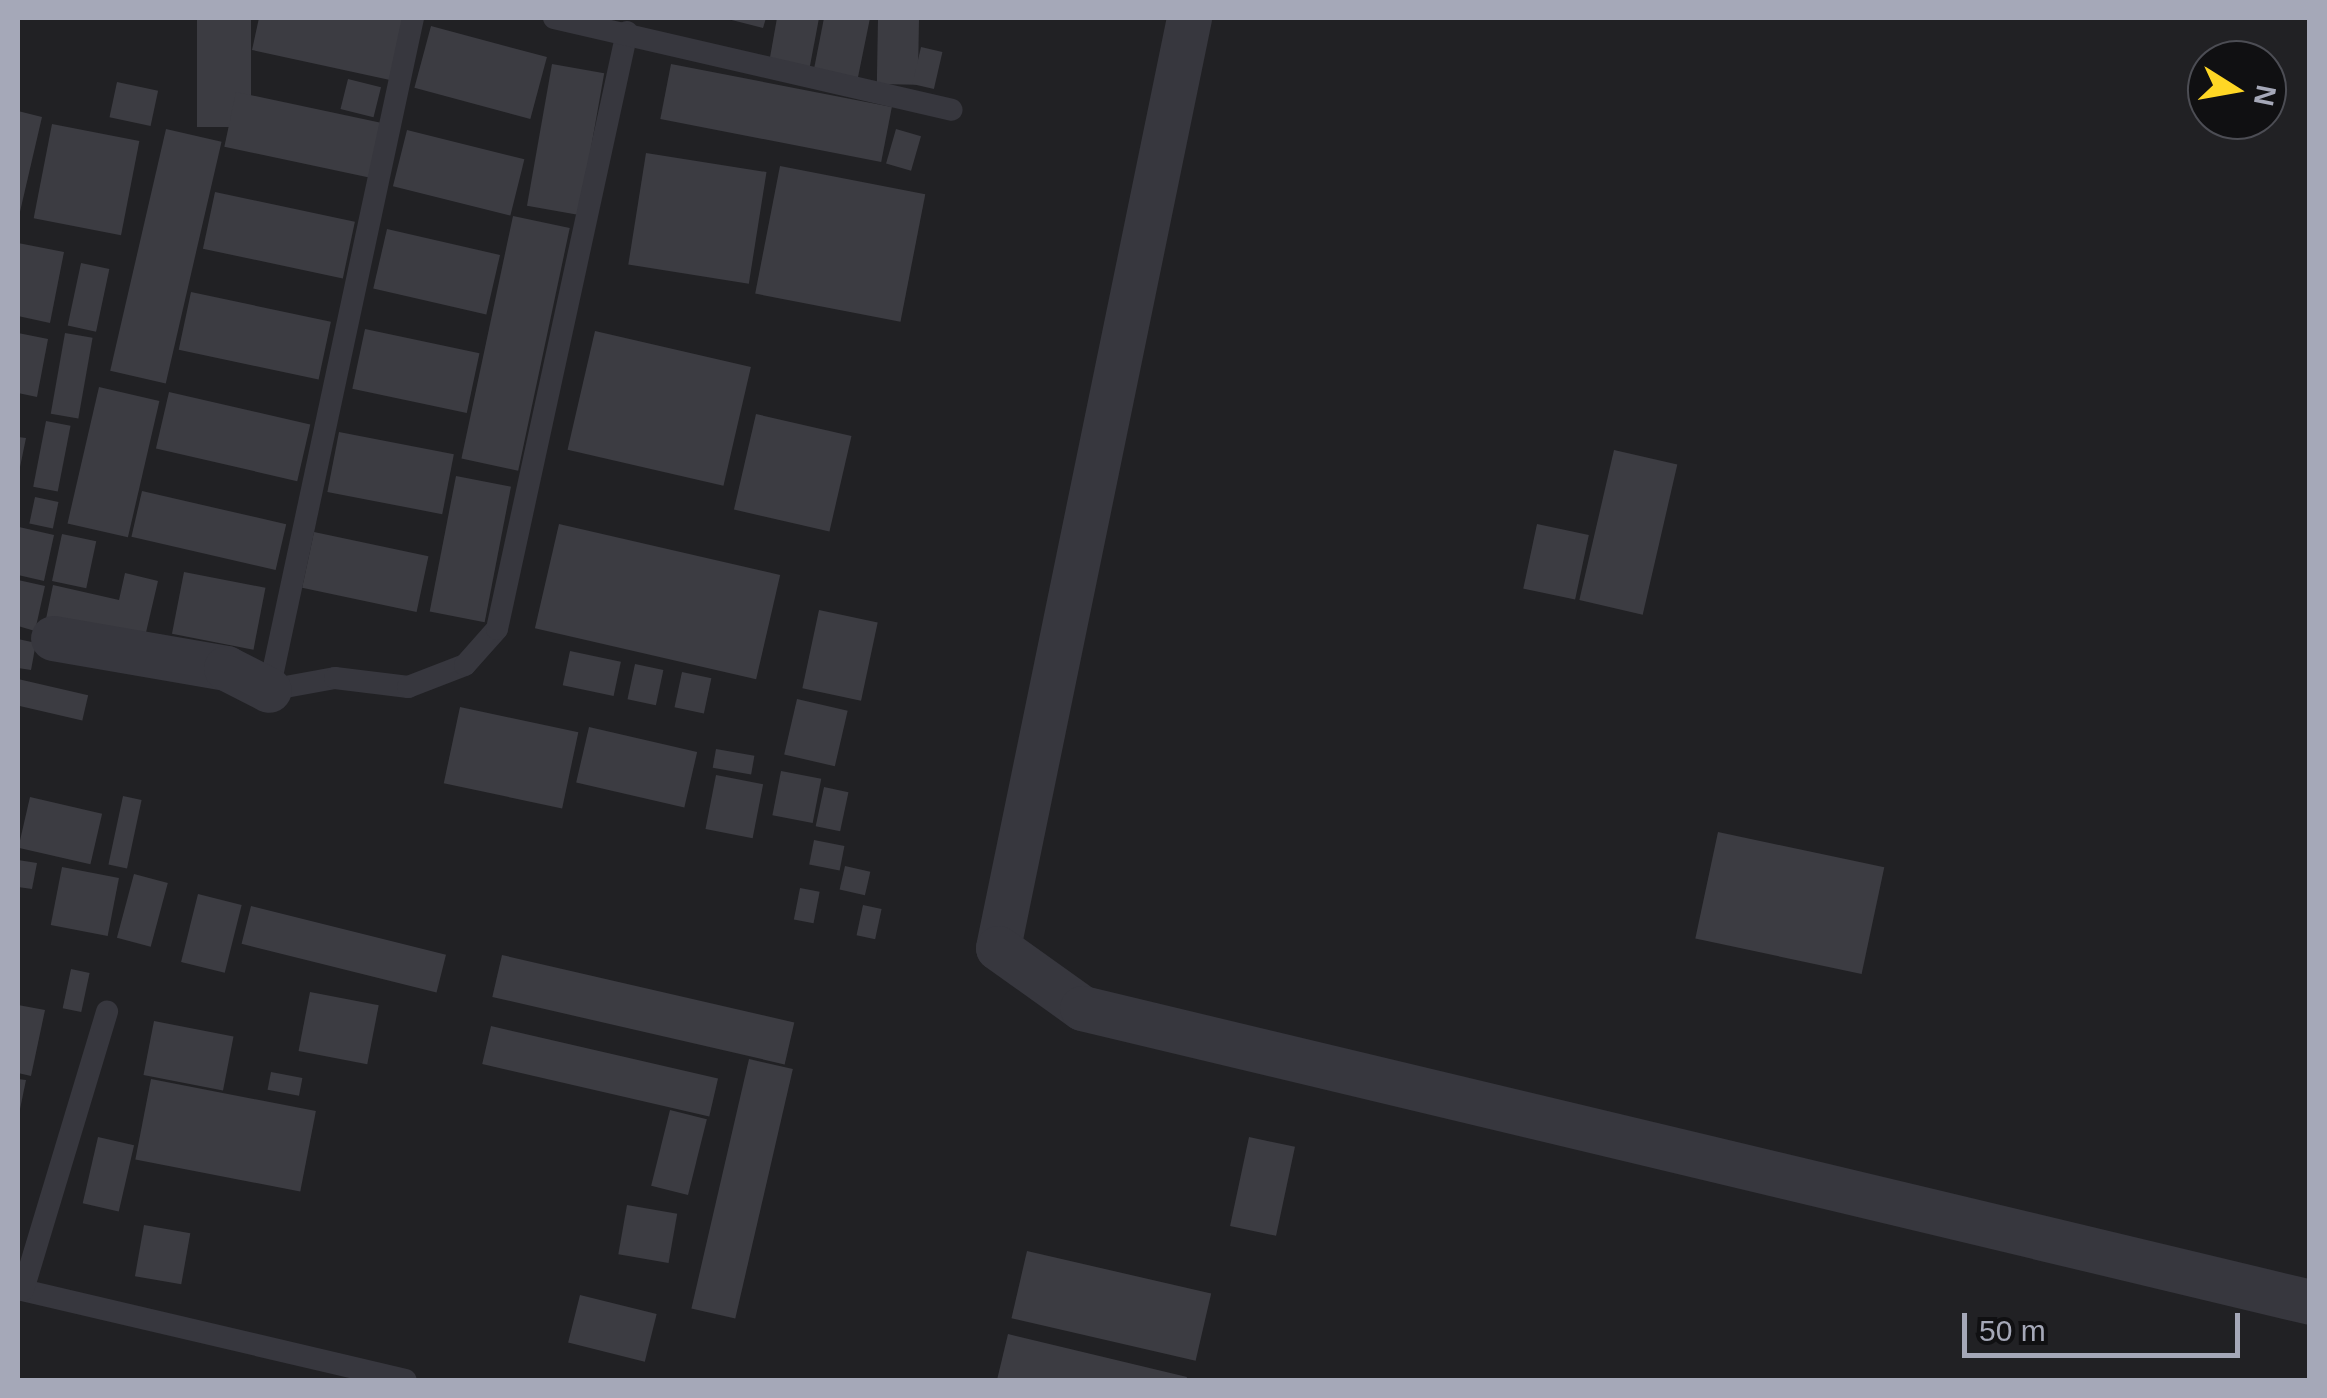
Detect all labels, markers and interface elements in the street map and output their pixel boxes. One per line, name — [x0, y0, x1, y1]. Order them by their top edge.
north arrow — [2187, 40, 2287, 140]
text: N — [2248, 83, 2282, 108]
scale bar — [1967, 1293, 2244, 1355]
text: 50 m — [1979, 1314, 2046, 1347]

